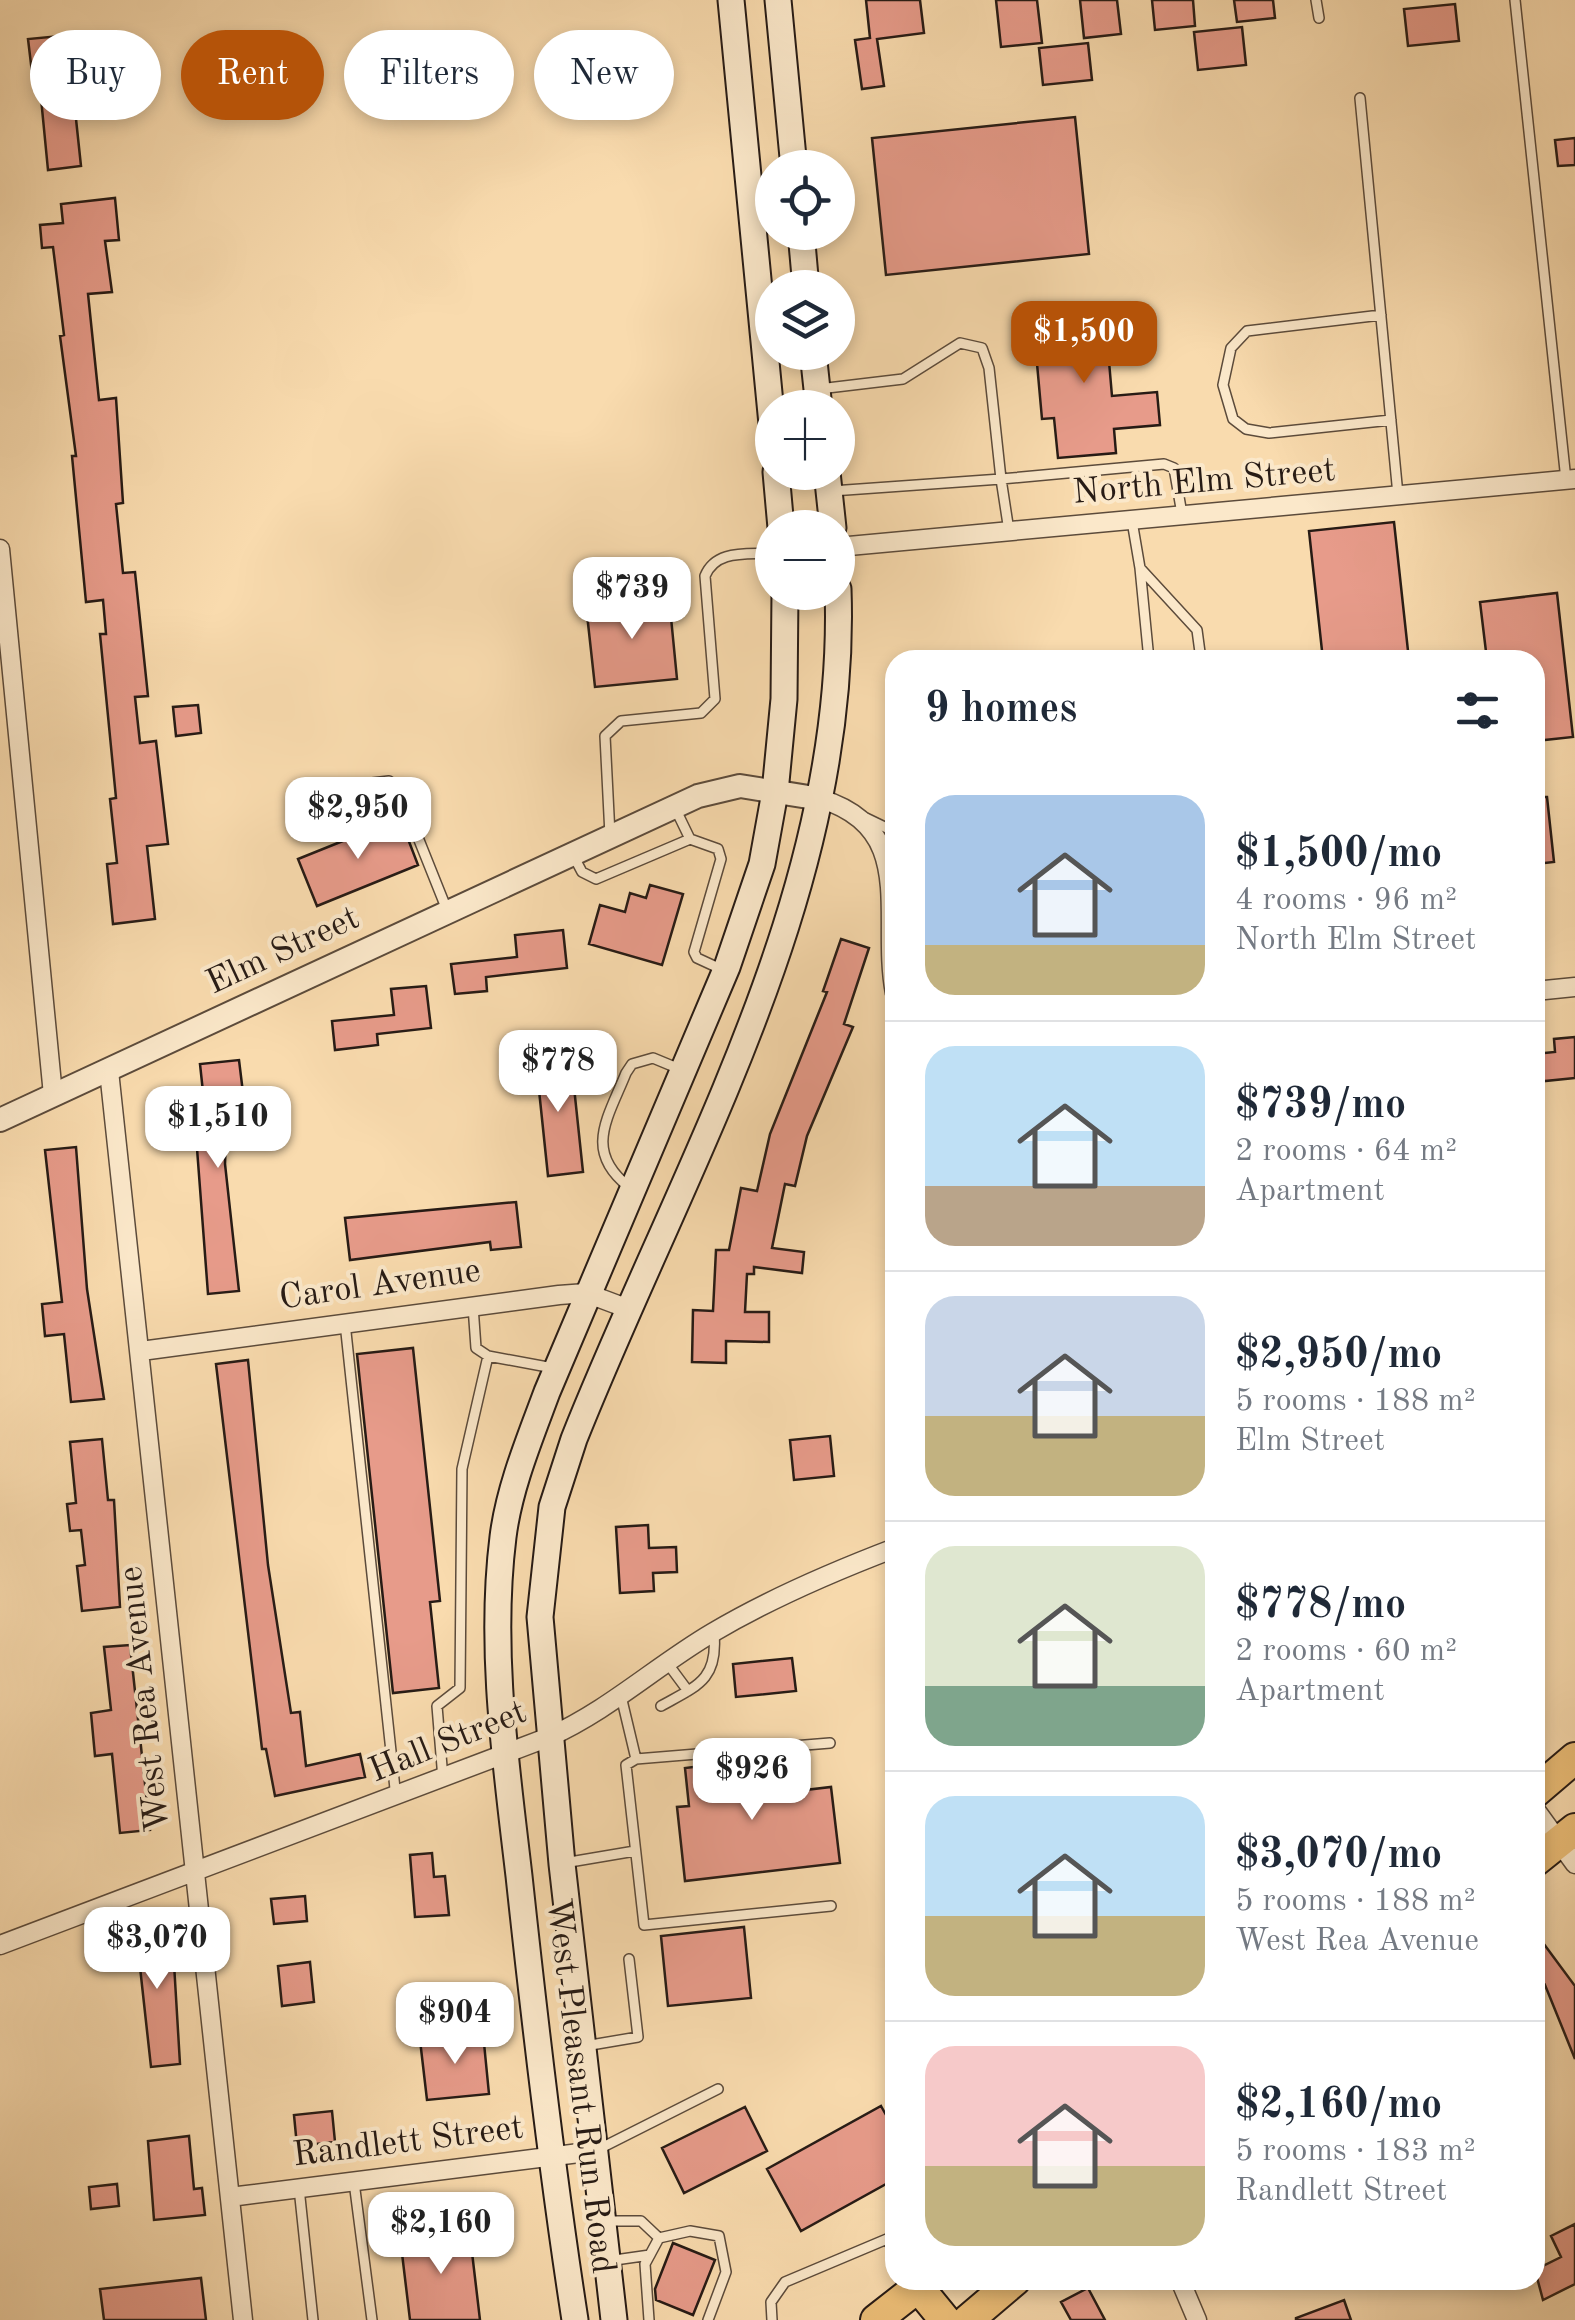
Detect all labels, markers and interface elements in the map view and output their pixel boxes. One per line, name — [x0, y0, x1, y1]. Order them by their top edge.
chip: Buy — [30, 30, 161, 120]
chip: Rent — [181, 30, 324, 120]
chip: Filters — [344, 30, 514, 120]
chip: New — [534, 30, 674, 120]
map controls — [755, 150, 855, 610]
button: locate — [755, 150, 855, 250]
button: layers — [755, 270, 855, 370]
pin: $1,500 — [1003, 301, 1165, 386]
text: $1,500 — [1033, 317, 1135, 349]
button: + — [755, 390, 855, 490]
street label: North Elm Street — [1071, 453, 1337, 511]
button: − — [755, 510, 855, 610]
pin: $739 — [573, 557, 691, 642]
text: $739 — [595, 573, 669, 605]
icon: filters — [1450, 683, 1505, 738]
text: 9 homes — [925, 689, 1077, 731]
pin: $2,950 — [277, 777, 439, 862]
text: $2,950 — [307, 793, 409, 825]
text: $1,500/mo — [1235, 834, 1442, 876]
icon: home — [1005, 835, 1125, 955]
text: 4 rooms · 96 m² — [1235, 885, 1457, 917]
street label: Elm Street — [201, 900, 365, 1002]
text: North Elm Street — [1235, 925, 1476, 957]
pin: $778 — [499, 1030, 617, 1115]
text: $778 — [521, 1046, 595, 1078]
text: $739/mo — [1235, 1085, 1406, 1127]
pin: $1,510 — [137, 1086, 299, 1171]
icon: home — [1005, 1086, 1125, 1206]
text: $1,510 — [167, 1102, 269, 1134]
text: 2 rooms · 64 m² — [1235, 1136, 1457, 1168]
text: Apartment — [1235, 1176, 1385, 1208]
street label: Carol Avenue — [277, 1254, 483, 1316]
text: $2,950/mo — [1235, 1335, 1442, 1377]
icon: home — [1005, 1336, 1125, 1456]
text: 5 rooms · 188 m² — [1235, 1386, 1476, 1418]
text: Elm Street — [1235, 1426, 1385, 1458]
street label: West Rea Avenue — [114, 1565, 176, 1833]
text: $778/mo — [1235, 1585, 1406, 1627]
icon: home — [1005, 1586, 1125, 1706]
text: 2 rooms · 60 m² — [1235, 1636, 1457, 1668]
text: Apartment — [1235, 1676, 1385, 1708]
street label: Hall Street — [364, 1695, 532, 1789]
pin: $926 — [693, 1738, 811, 1823]
text: $926 — [715, 1754, 789, 1786]
text: $3,070/mo — [1235, 1835, 1442, 1877]
icon: home — [1005, 1836, 1125, 1956]
text: 5 rooms · 188 m² — [1235, 1886, 1476, 1918]
street label: West Pleasant Run Road — [540, 1896, 620, 2276]
pin: $3,070 — [76, 1907, 238, 1992]
text: $3,070 — [106, 1923, 208, 1955]
text: West Rea Avenue — [1235, 1926, 1479, 1958]
pin: $904 — [396, 1982, 514, 2067]
text: $904 — [418, 1998, 492, 2030]
text: $2,160/mo — [1235, 2085, 1442, 2127]
icon: home — [1005, 2086, 1125, 2206]
street label: Randlett Street — [291, 2110, 525, 2174]
text: 5 rooms · 183 m² — [1235, 2136, 1476, 2168]
text: Randlett Street — [1235, 2176, 1447, 2208]
pin: $2,160 — [360, 2192, 522, 2277]
text: $2,160 — [390, 2208, 492, 2240]

